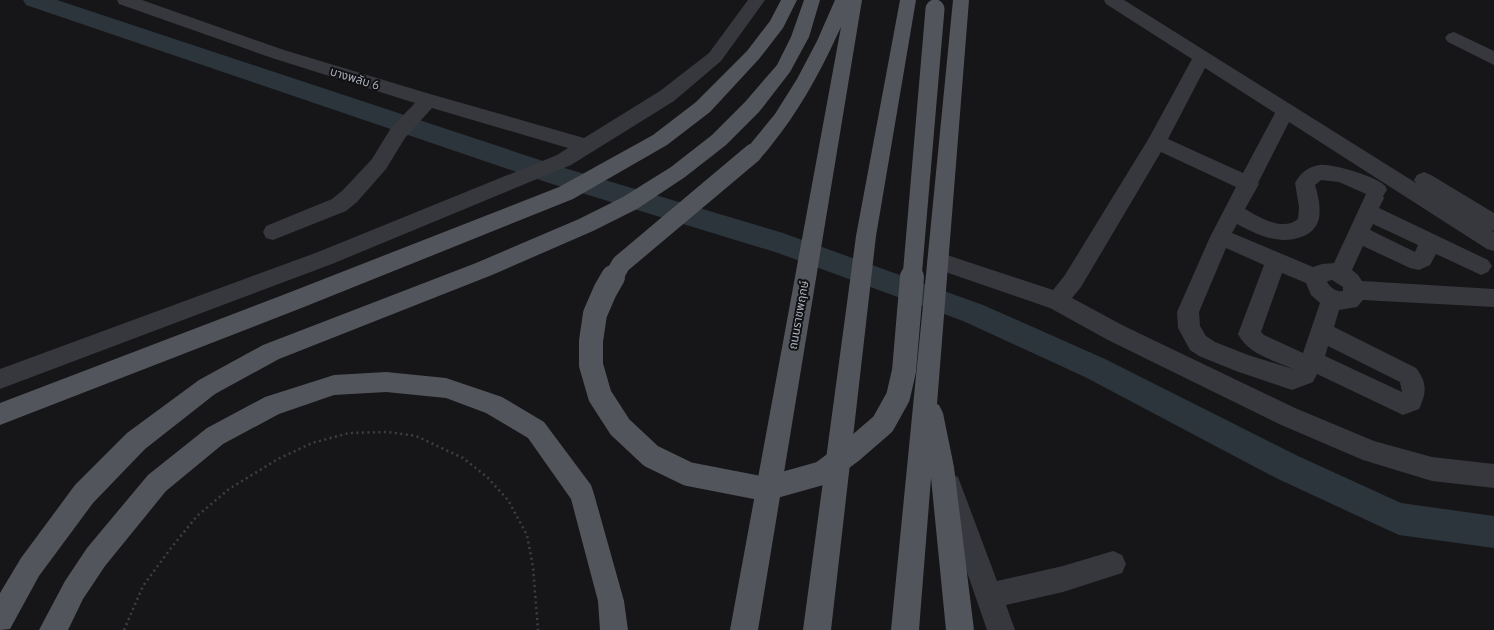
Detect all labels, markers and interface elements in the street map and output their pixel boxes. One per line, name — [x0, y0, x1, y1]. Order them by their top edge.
street label: บางพลับ 6 — [328, 63, 382, 93]
street label: ถนนราชพฤกษ์ — [785, 279, 811, 351]

